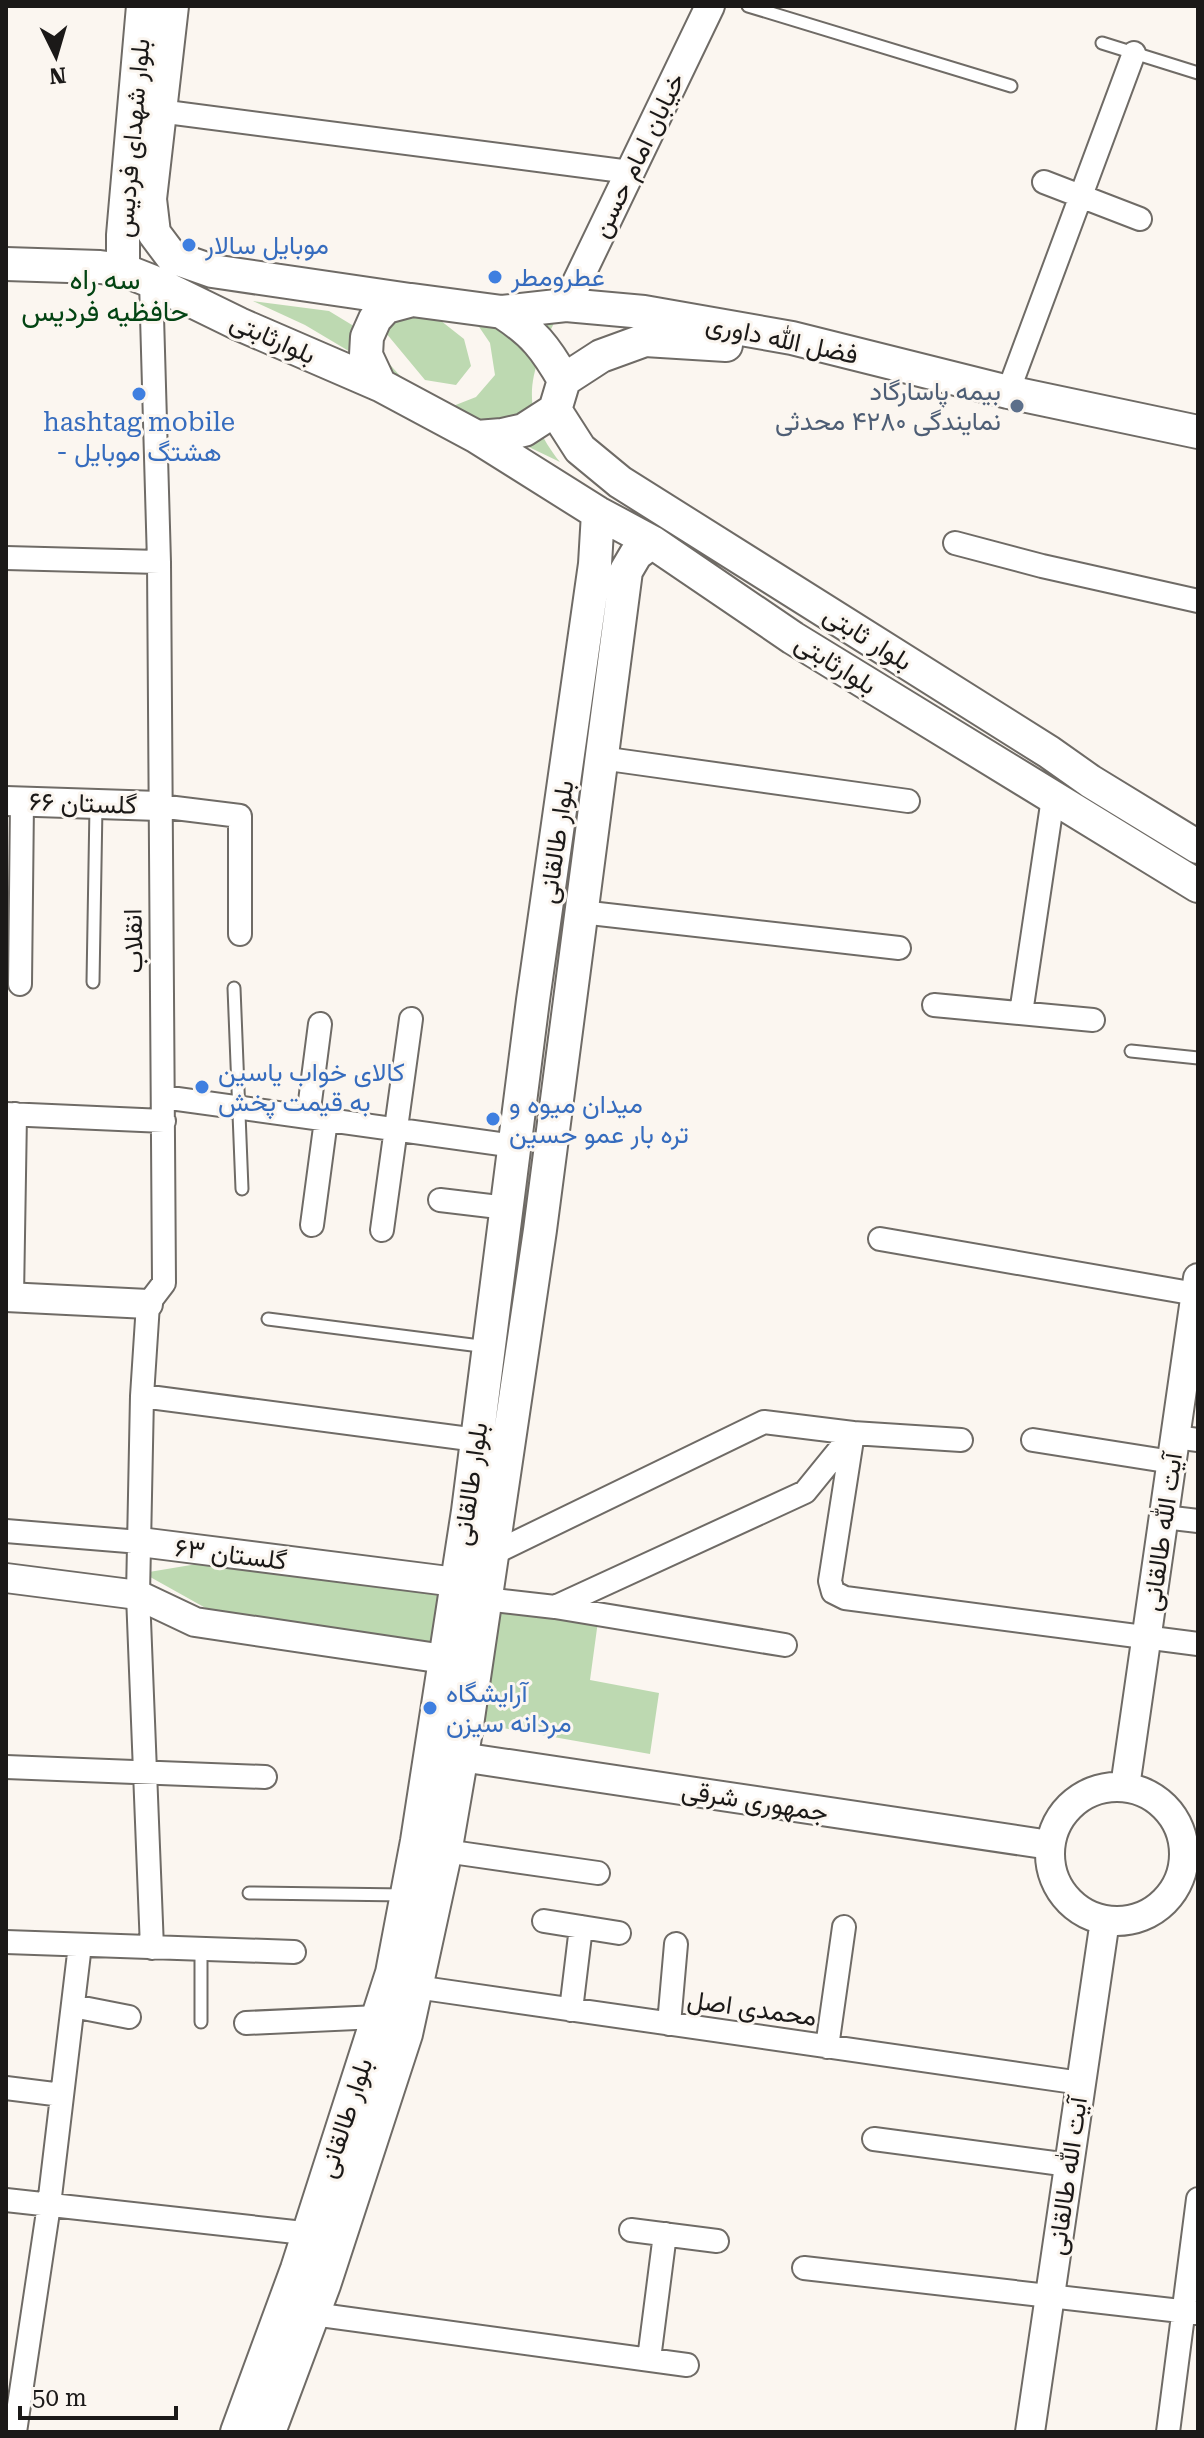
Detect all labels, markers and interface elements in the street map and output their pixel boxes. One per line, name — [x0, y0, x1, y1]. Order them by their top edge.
north arrow — [16, 16, 96, 96]
street label: بلوار شهدای فردیس — [108, 37, 157, 239]
text: N — [48, 62, 67, 89]
street label: خیابان امام حسن — [585, 68, 693, 243]
place label: موبایل سالار — [204, 230, 329, 261]
marker: موبایل سالار — [180, 236, 198, 254]
place label: عطرومطر — [510, 262, 605, 293]
district label: سه راه حافظیه فردیس — [21, 263, 189, 329]
marker: عطرومطر — [486, 268, 504, 286]
street label: بلوارثابتی — [225, 306, 320, 371]
street label: فضل الله داوری — [703, 308, 861, 371]
place label: بیمه پاسارگاد نمایندگی ۴۲۸۰ محدثی — [775, 376, 1001, 437]
marker: hashtag mobile - هشتگ موبایل — [130, 385, 148, 403]
marker: بیمه پاسارگاد نمایندگی ۴۲۸۰ محدثی — [1008, 397, 1026, 415]
place label: hashtag mobile - هشتگ موبایل — [43, 407, 235, 468]
street label: بلوار ثابتی — [818, 599, 918, 678]
street label: بلوارثابتی — [789, 627, 882, 701]
street label: بلوار طالقانی — [532, 778, 580, 906]
street label: گلستان ۶۶ — [29, 786, 137, 820]
street label: انقلاب — [117, 908, 149, 974]
place label: کالای خواب یاسین به قیمت پخش — [218, 1057, 405, 1120]
marker: کالای خواب یاسین به قیمت پخش — [193, 1078, 211, 1096]
place label: میدان میوه و تره بار عمو حسین — [509, 1089, 689, 1150]
marker: میدان میوه و تره بار عمو حسین — [484, 1110, 502, 1128]
street label: بلوار طالقانی — [446, 1420, 494, 1548]
street label: آیت الله طالقانی — [1136, 1449, 1189, 1613]
street label: گلستان ۶۳ — [173, 1532, 289, 1576]
place label: آرایشگاه مردانه سیزن — [446, 1678, 572, 1739]
marker: آرایشگاه مردانه سیزن — [421, 1699, 439, 1717]
street label: جمهوری شرقی — [679, 1775, 831, 1828]
street label: محمدی اصل — [685, 1984, 819, 2033]
street label: بلوار طالقانی — [312, 2054, 379, 2182]
street label: آیت الله طالقانی — [1041, 2093, 1094, 2257]
scale bar — [20, 2370, 176, 2420]
text: 50 m — [32, 2384, 87, 2412]

